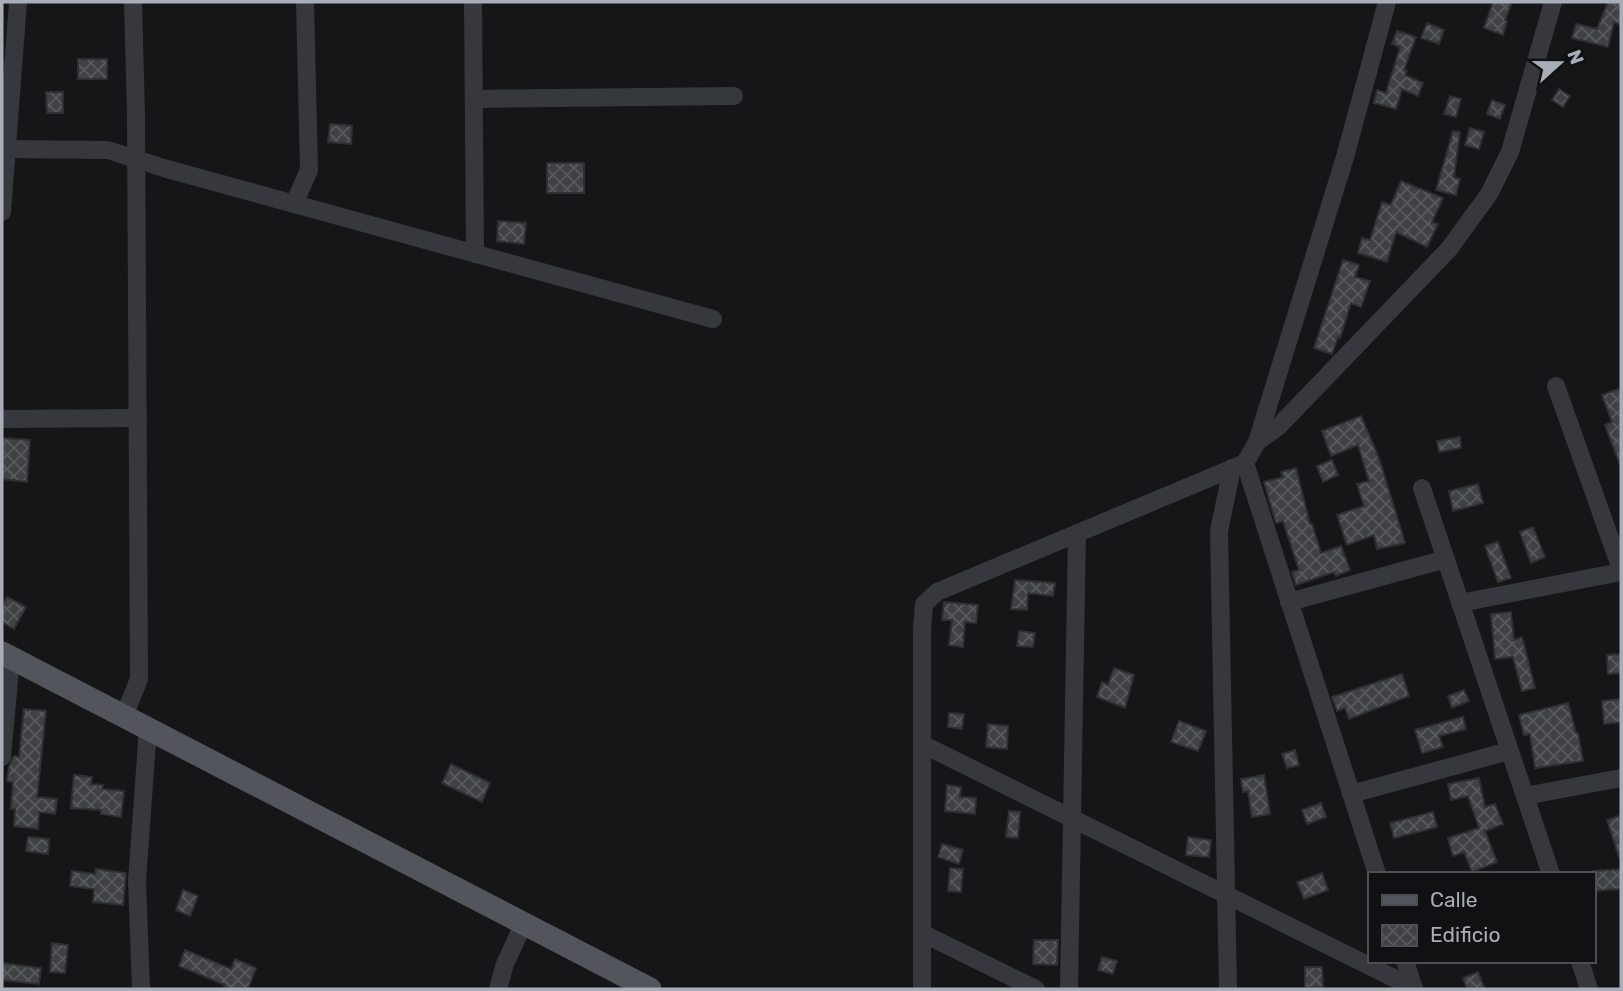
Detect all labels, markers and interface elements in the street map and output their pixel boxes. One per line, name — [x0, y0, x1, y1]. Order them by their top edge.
north arrow — [1525, 28, 1595, 98]
text: N — [1562, 47, 1589, 68]
legend — [1368, 872, 1595, 963]
text: Calle — [1430, 887, 1478, 912]
text: Edificio — [1430, 922, 1500, 947]

